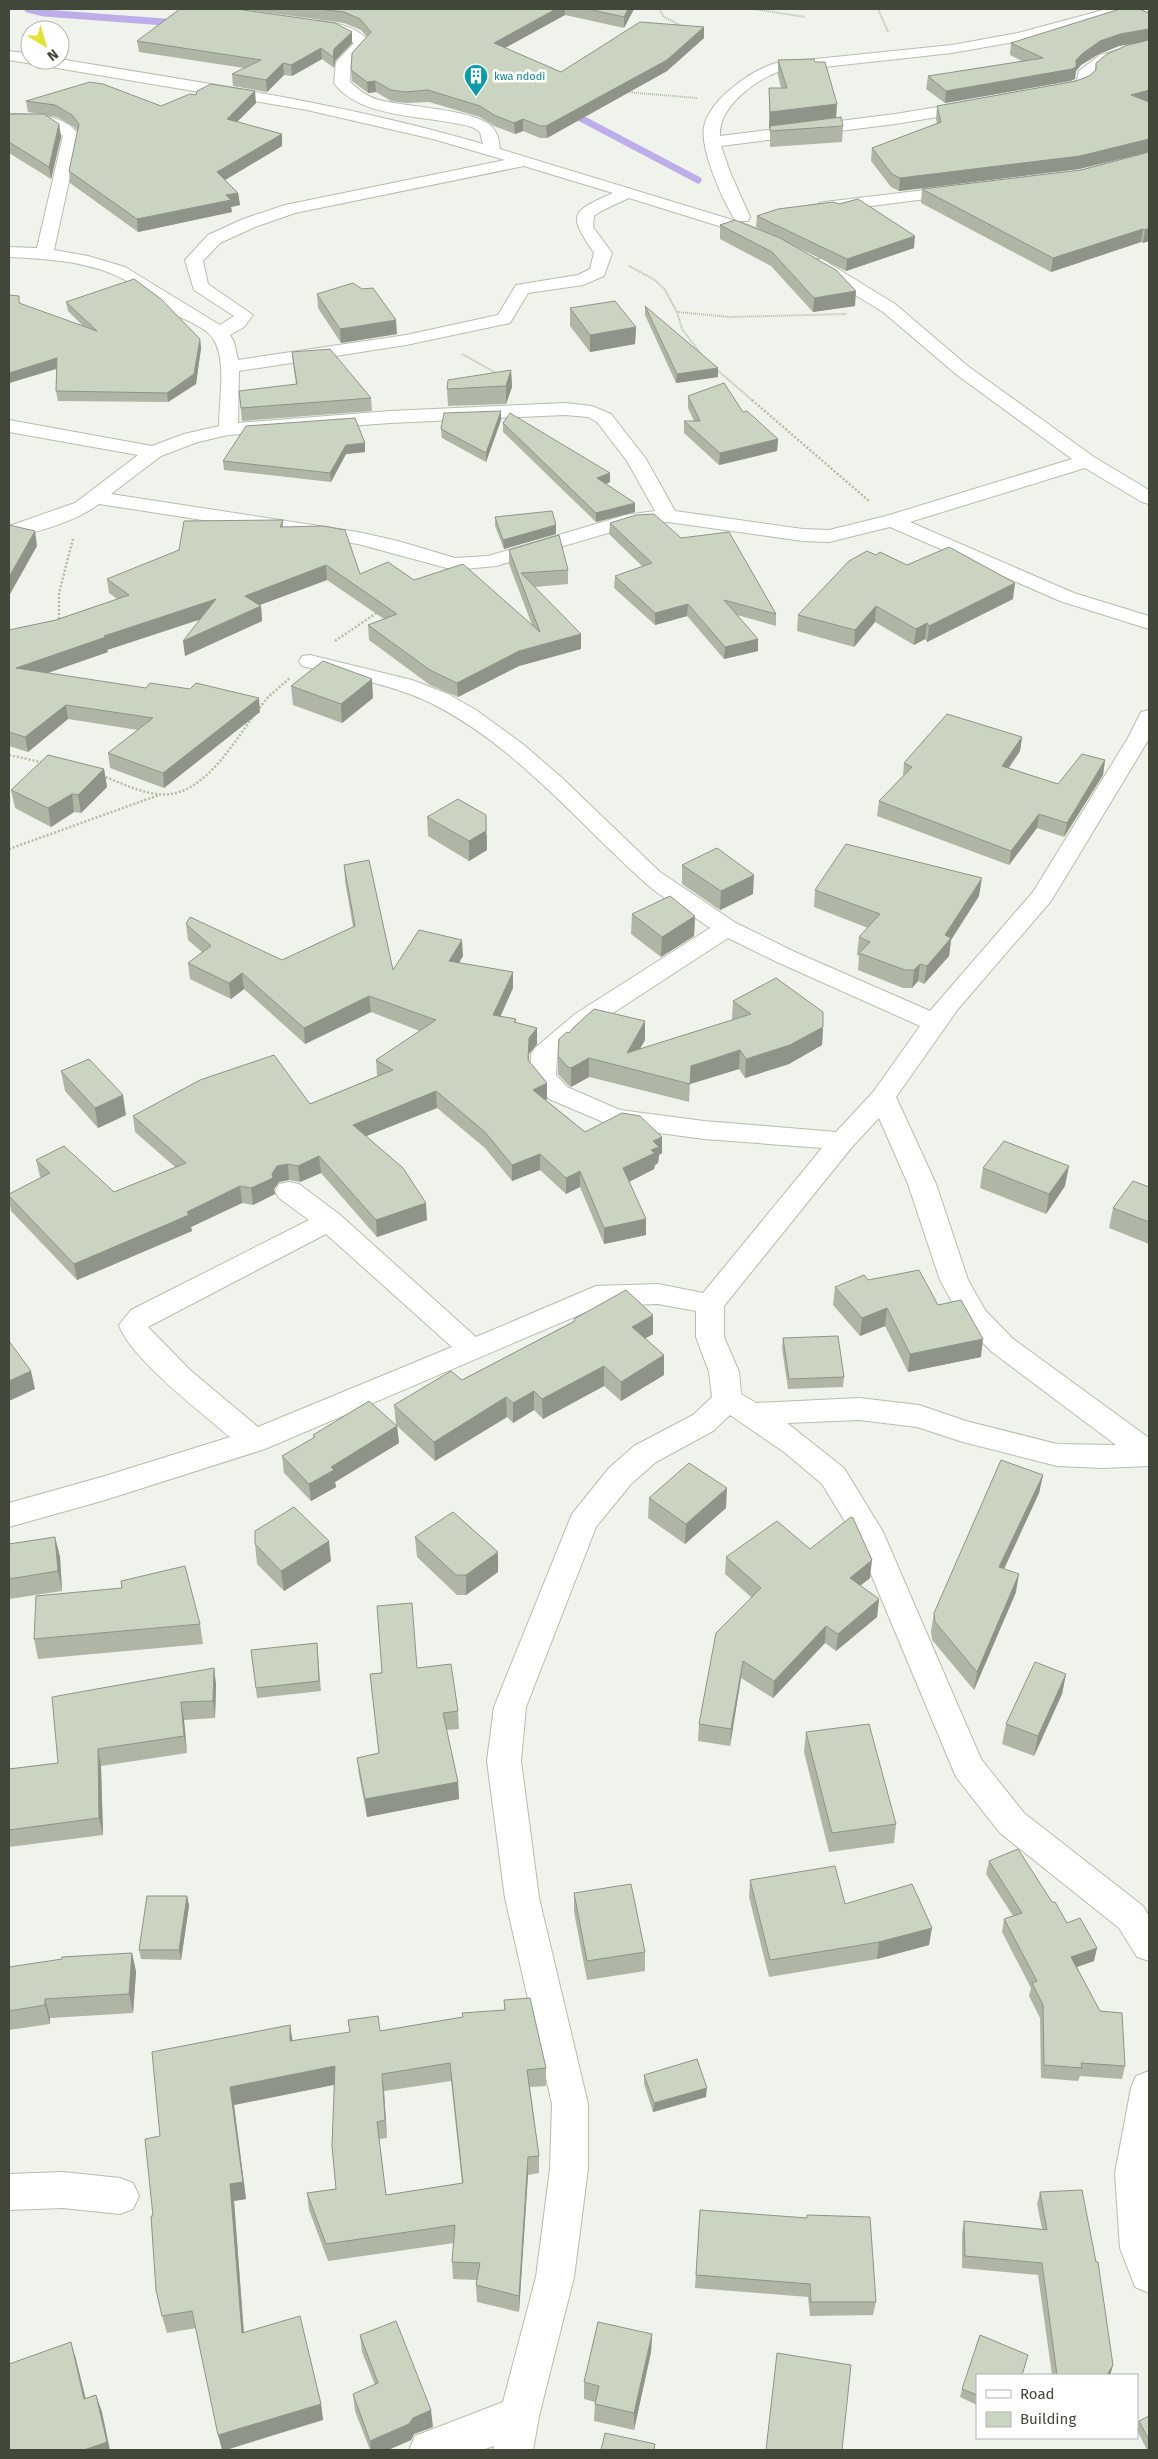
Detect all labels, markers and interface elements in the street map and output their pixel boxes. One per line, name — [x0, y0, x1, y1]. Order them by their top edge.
north arrow — [20, 20, 70, 70]
text: N — [44, 45, 62, 64]
building icon: kwa ndodi — [463, 63, 489, 97]
place label: kwa ndodi — [494, 70, 545, 83]
legend — [976, 2374, 1138, 2439]
text: Road — [1020, 2385, 1055, 2403]
text: Building — [1020, 2410, 1076, 2428]

